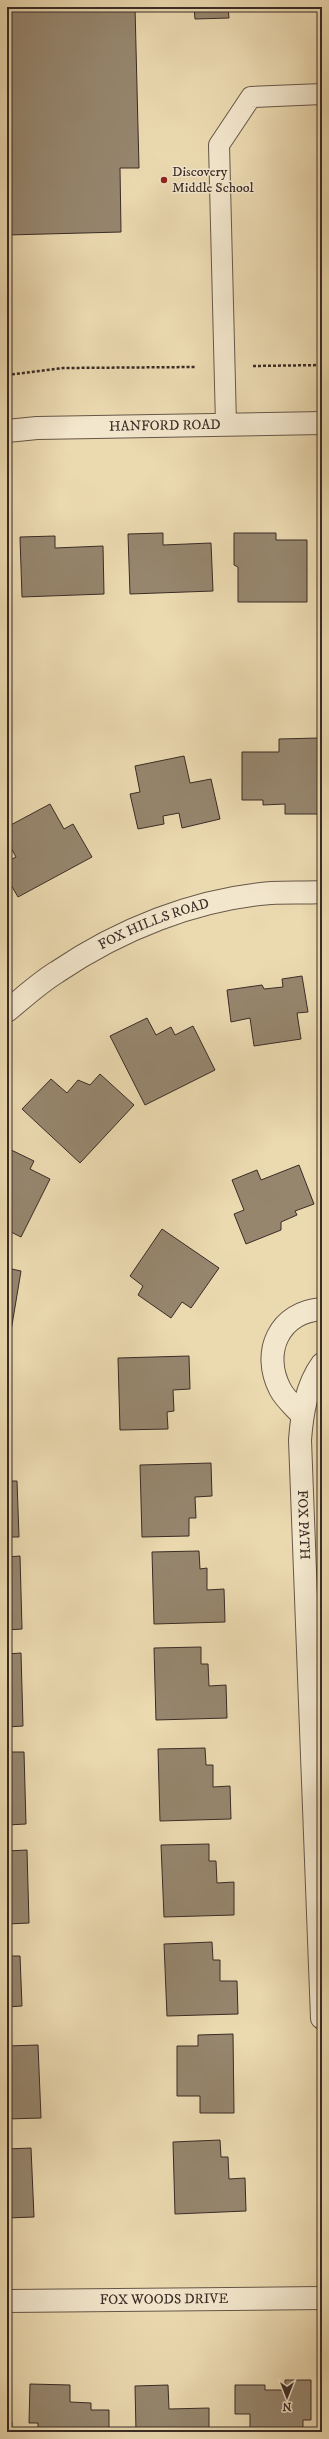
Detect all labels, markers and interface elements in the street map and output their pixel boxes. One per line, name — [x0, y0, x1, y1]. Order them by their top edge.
place label: Discovery Middle School — [172, 163, 255, 197]
marker: Discovery Middle School — [159, 175, 169, 185]
street label: HANFORD ROAD — [109, 416, 221, 436]
street label: FOX HILLS ROAD — [95, 895, 211, 954]
street label: FOX PATH — [293, 1489, 314, 1560]
street label: FOX WOODS DRIVE — [100, 2290, 229, 2309]
north arrow — [267, 2377, 307, 2417]
text: N — [282, 2399, 292, 2413]

